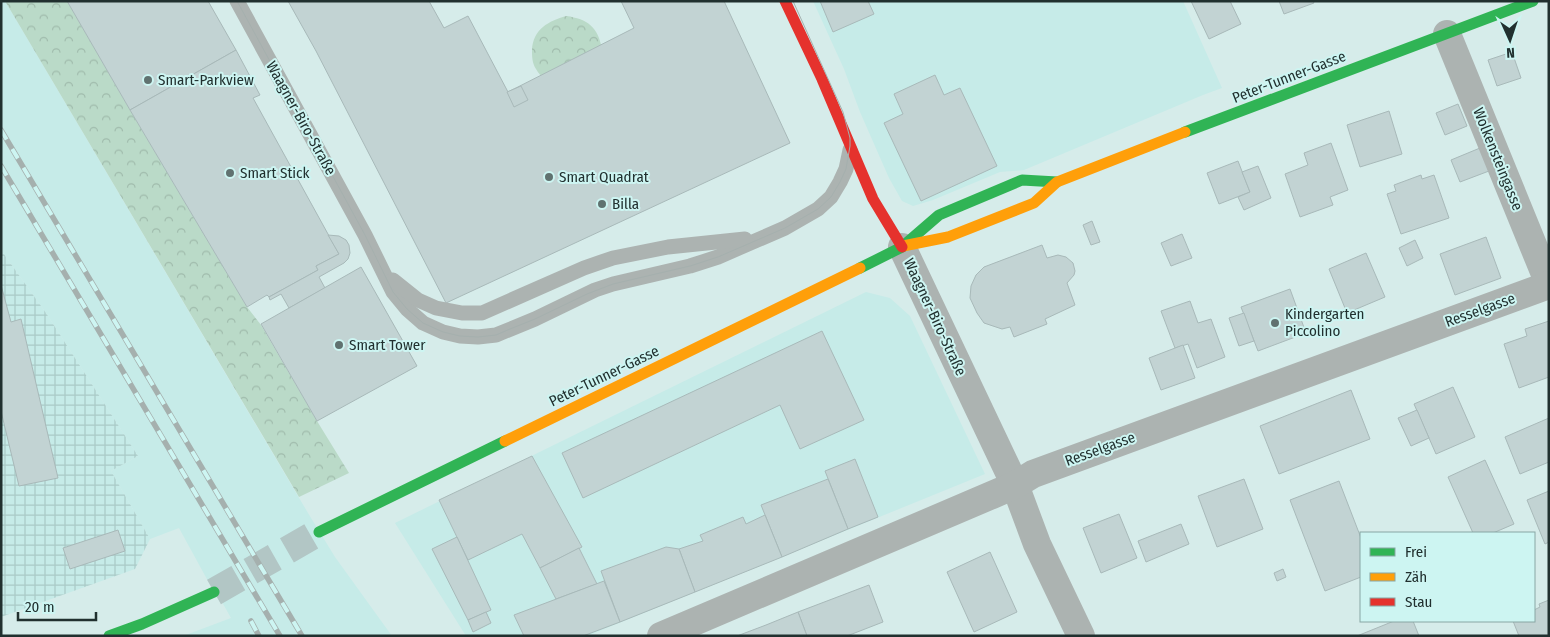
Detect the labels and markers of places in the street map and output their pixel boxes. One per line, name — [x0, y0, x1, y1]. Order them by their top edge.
place label: Smart-Parkview — [158, 71, 254, 89]
marker: Smart-Parkview — [142, 74, 154, 86]
place label: Smart Stick — [240, 164, 310, 182]
marker: Smart Stick — [224, 167, 236, 179]
place label: Smart Quadrat — [559, 168, 649, 186]
marker: Smart Quadrat — [543, 171, 555, 183]
place label: Billa — [612, 195, 639, 213]
marker: Billa — [596, 198, 608, 210]
place label: Kindergarten Piccolino — [1285, 305, 1364, 340]
marker: Kindergarten Piccolino — [1269, 317, 1281, 329]
place label: Smart Tower — [349, 336, 426, 354]
marker: Smart Tower — [333, 339, 345, 351]

